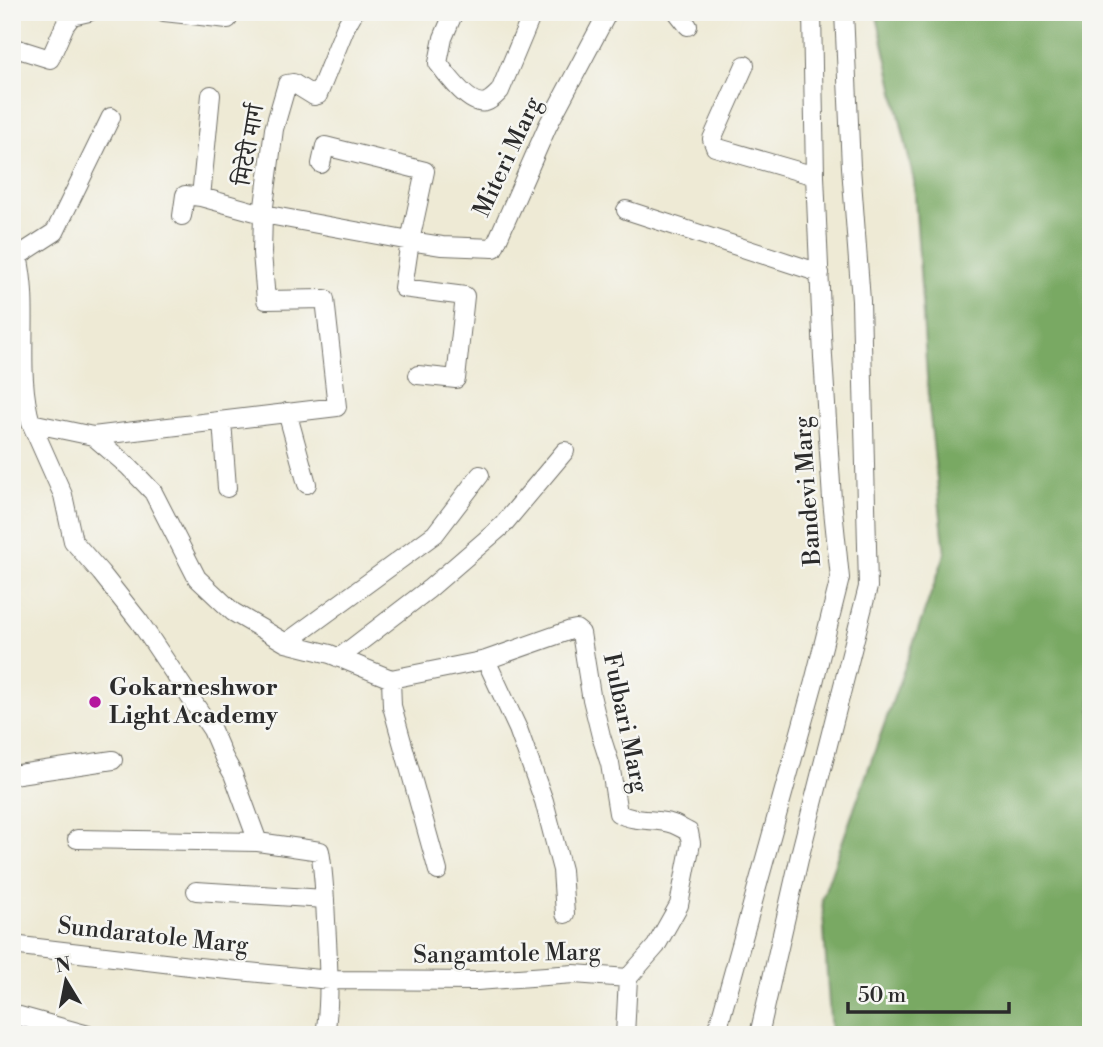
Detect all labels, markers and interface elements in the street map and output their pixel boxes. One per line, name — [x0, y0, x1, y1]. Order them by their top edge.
street label: Miteri Marg — [467, 92, 549, 222]
street label: मिटेरी मार्ग — [228, 101, 272, 189]
street label: Bandevi Marg — [788, 415, 828, 568]
street label: Fulbari Marg — [596, 650, 655, 796]
place label: Gokarneshwor Light Academy — [109, 673, 279, 731]
marker: Gokarneshwor Light Academy — [87, 694, 103, 710]
street label: Sundaratole Marg — [56, 911, 250, 961]
street label: Sangamtole Marg — [413, 937, 602, 971]
north arrow — [32, 946, 102, 1016]
text: N — [54, 952, 73, 978]
scale bar — [848, 970, 1009, 1014]
text: 50 m — [858, 983, 906, 1009]

